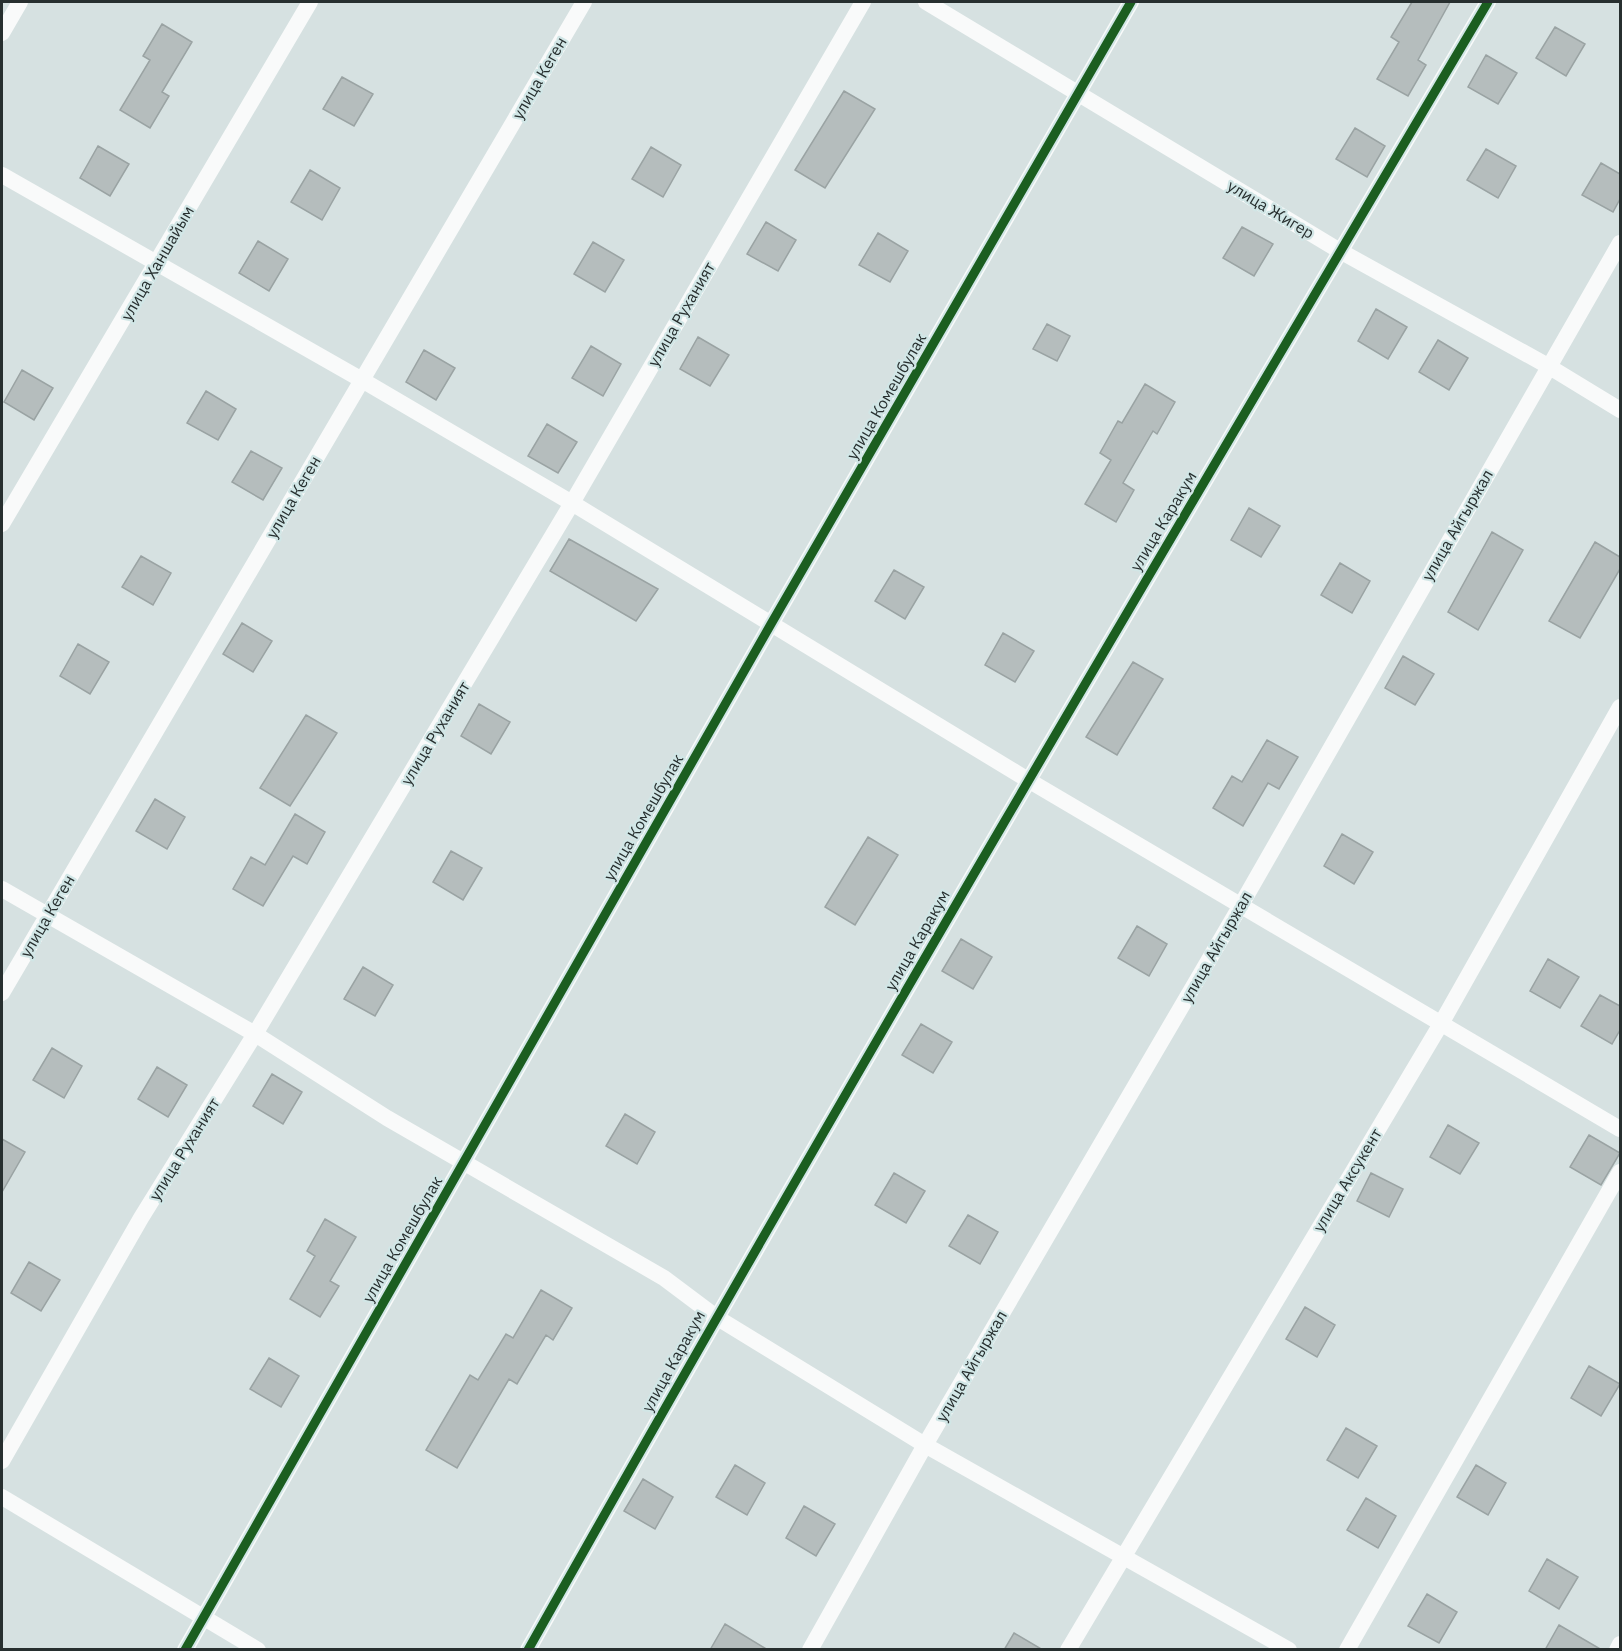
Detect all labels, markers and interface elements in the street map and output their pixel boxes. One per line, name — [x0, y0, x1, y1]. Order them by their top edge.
street label: улица Кеген — [507, 33, 571, 123]
street label: улица Жигер — [1224, 175, 1318, 243]
street label: улица Ханшайым — [116, 202, 198, 324]
street label: улица Руханият — [643, 258, 719, 370]
street label: улица Комешбулак — [842, 329, 931, 463]
street label: улица Кеген — [261, 452, 325, 542]
street label: улица Айгыржал — [1417, 466, 1497, 584]
street label: улица Каракум — [1125, 467, 1201, 575]
street label: улица Руханият — [396, 677, 474, 789]
street label: улица Комешбулак — [599, 750, 688, 884]
street label: улица Кеген — [15, 871, 79, 961]
street label: улица Каракум — [880, 886, 954, 994]
street label: улица Айгыржал — [1176, 888, 1256, 1006]
street label: улица Руханият — [144, 1093, 224, 1204]
street label: улица Аксукент — [1308, 1124, 1386, 1235]
street label: улица Комешбулак — [358, 1172, 447, 1306]
street label: улица Каракум — [637, 1307, 709, 1415]
street label: улица Айгыржал — [931, 1307, 1011, 1425]

